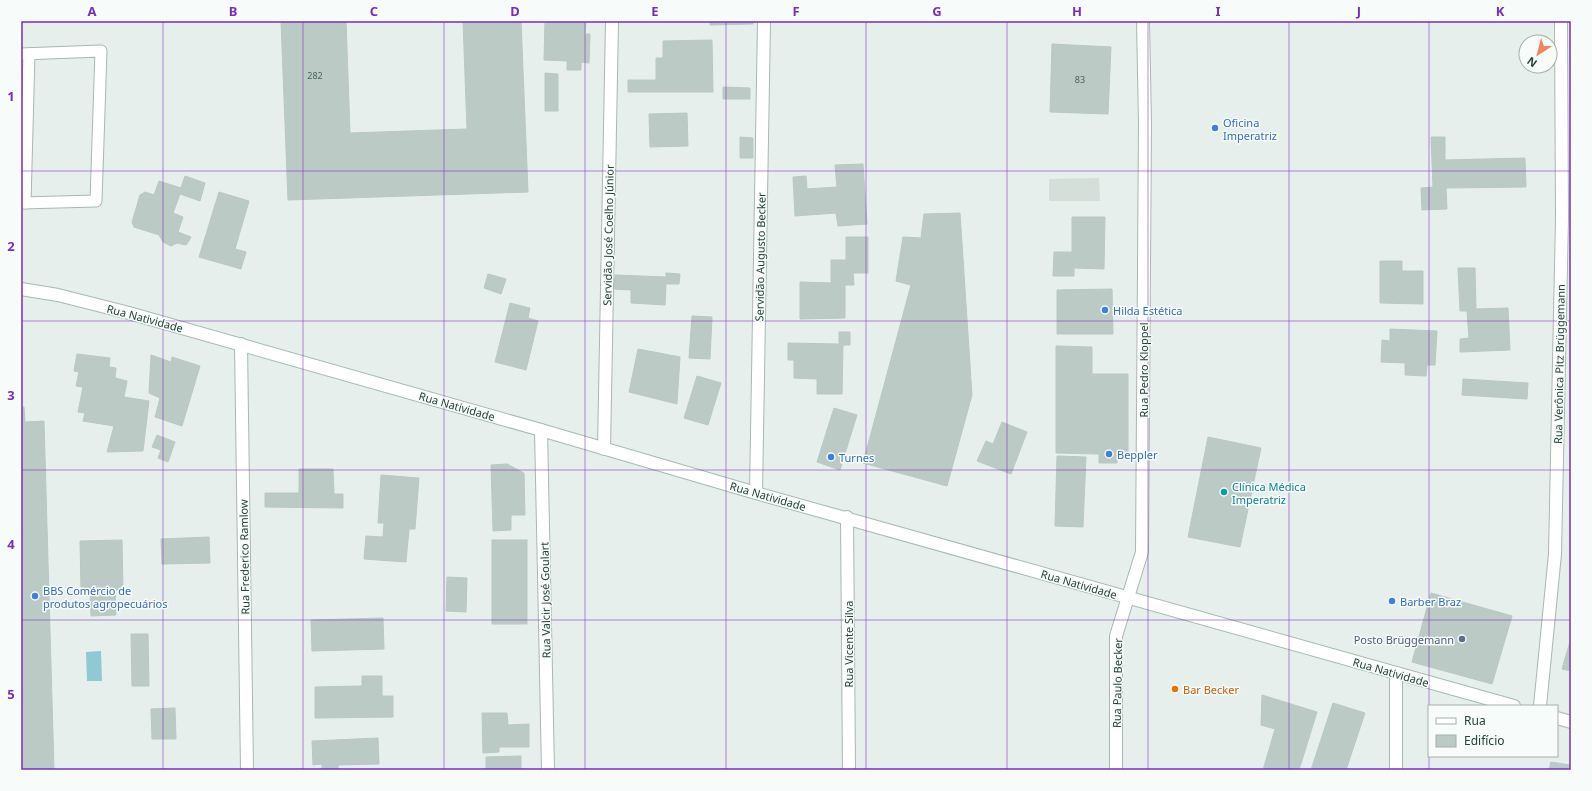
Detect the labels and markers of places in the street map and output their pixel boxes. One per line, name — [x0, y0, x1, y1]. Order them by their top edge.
place label: Oficina Imperatriz — [1223, 115, 1277, 143]
marker: Oficina Imperatriz — [1210, 123, 1220, 133]
place label: Hilda Estética — [1113, 303, 1182, 318]
marker: Hilda Estética — [1100, 305, 1110, 315]
place label: Beppler — [1117, 447, 1158, 462]
marker: Beppler — [1104, 449, 1114, 459]
place label: Turnes — [839, 450, 874, 465]
marker: Turnes — [826, 452, 836, 462]
place label: Clínica Médica Imperatriz — [1232, 479, 1306, 507]
marker: Clínica Médica Imperatriz — [1219, 487, 1229, 497]
place label: BBS Comércio de produtos agropecuários — [43, 583, 168, 611]
marker: BBS Comércio de produtos agropecuários — [30, 591, 40, 601]
place label: Barber Braz — [1400, 594, 1461, 609]
marker: Barber Braz — [1387, 596, 1397, 606]
place label: Posto Brüggemann — [1354, 632, 1454, 647]
marker: Posto Brüggemann — [1457, 634, 1467, 644]
place label: Bar Becker — [1183, 682, 1239, 697]
marker: Bar Becker — [1170, 684, 1180, 694]

